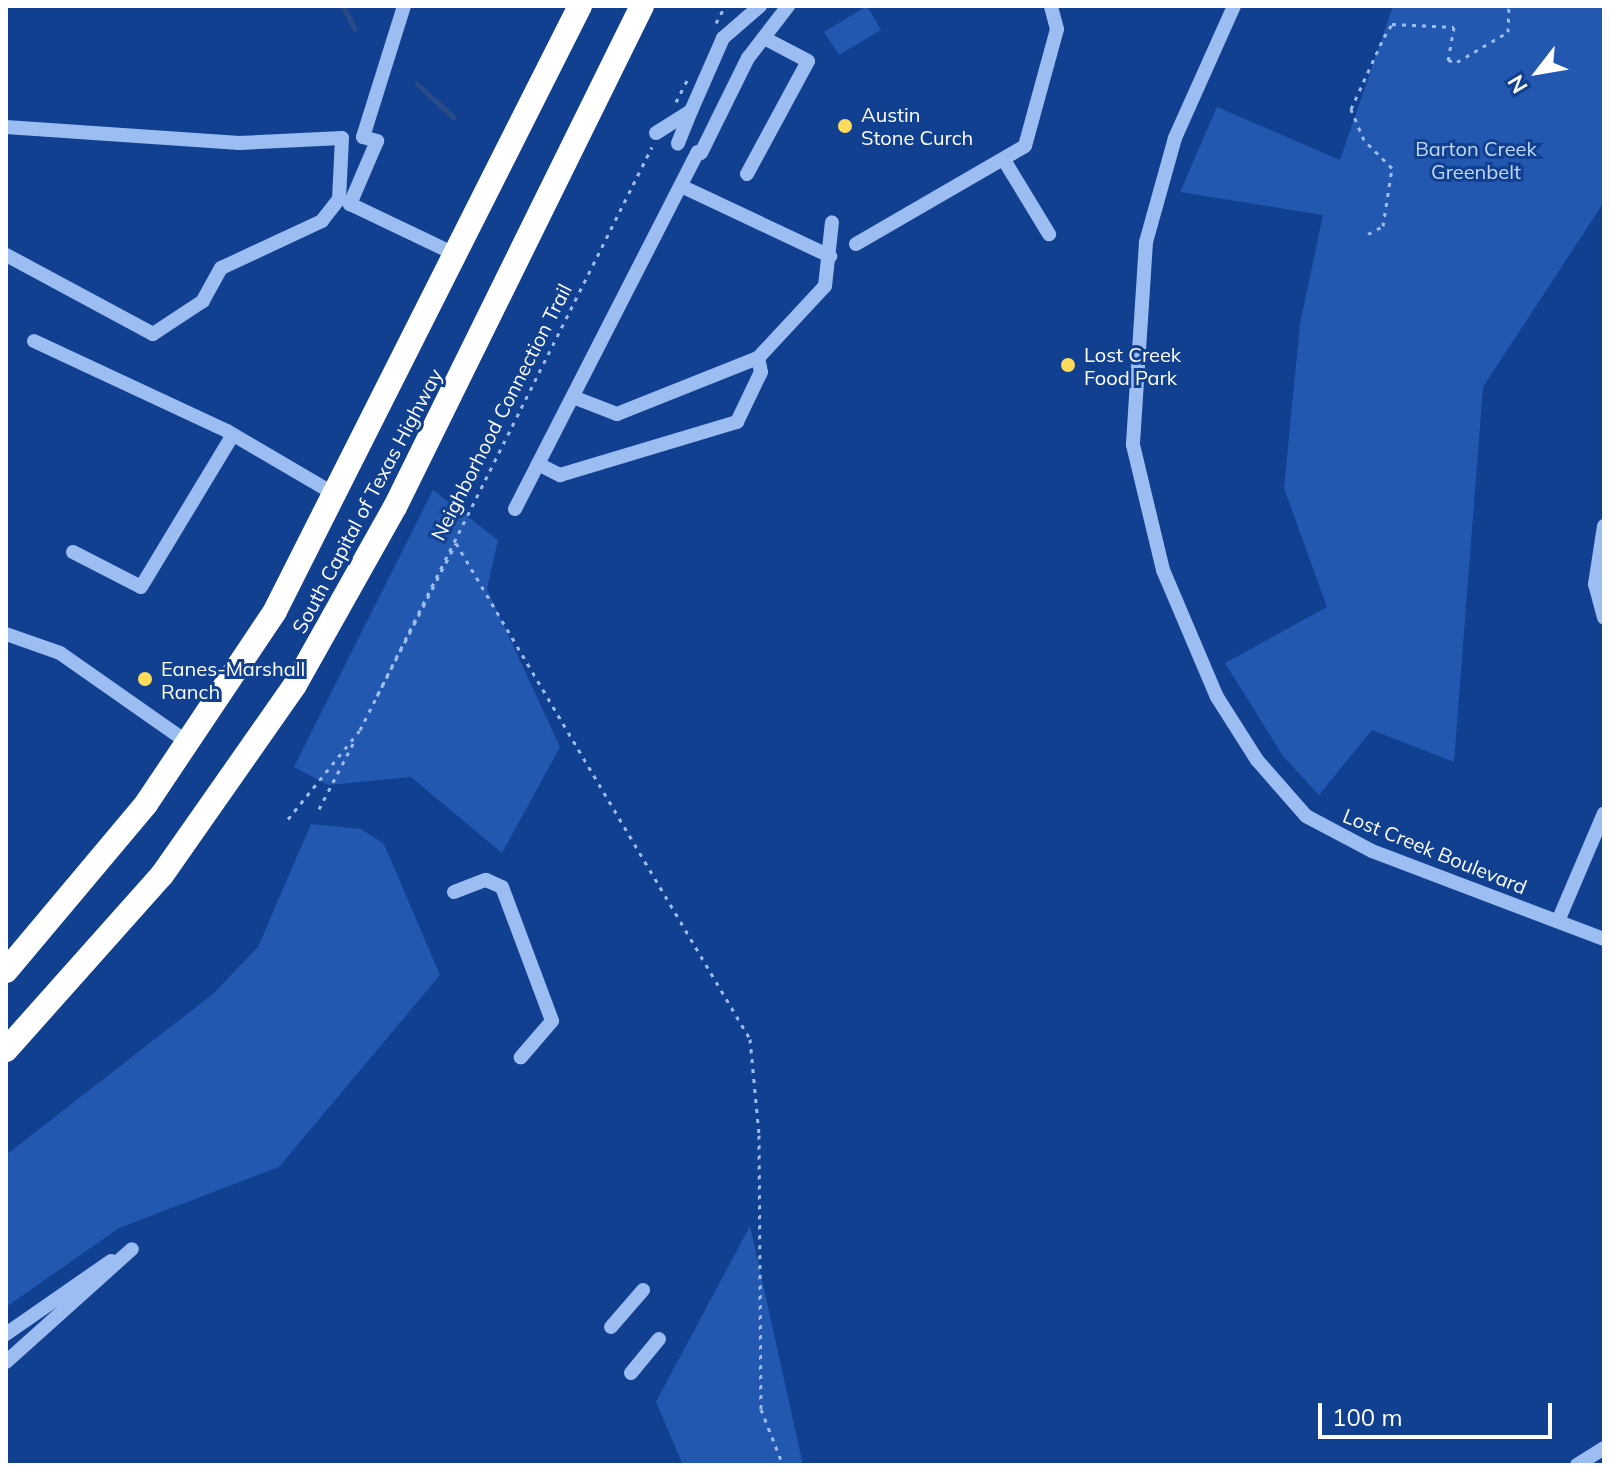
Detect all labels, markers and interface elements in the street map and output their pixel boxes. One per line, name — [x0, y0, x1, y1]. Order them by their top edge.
north arrow — [1498, 32, 1578, 112]
text: N — [1501, 70, 1534, 99]
place label: Austin Stone Curch — [861, 102, 973, 149]
marker: Austin Stone Curch — [836, 117, 854, 135]
park label: Barton Creek Greenbelt — [1415, 136, 1537, 183]
street label: Neighborhood Connection Trail — [426, 280, 576, 544]
place label: Lost Creek Food Park — [1084, 342, 1181, 389]
marker: Lost Creek Food Park — [1059, 356, 1077, 374]
street label: South Capital of Texas Highway — [287, 365, 447, 637]
place label: Eanes-Marshall Ranch — [161, 656, 305, 703]
marker: Eanes-Marshall Ranch — [136, 670, 154, 688]
street label: Lost Creek Boulevard — [1340, 803, 1530, 899]
scale bar — [1322, 1387, 1556, 1437]
text: 100 m — [1332, 1402, 1403, 1432]

